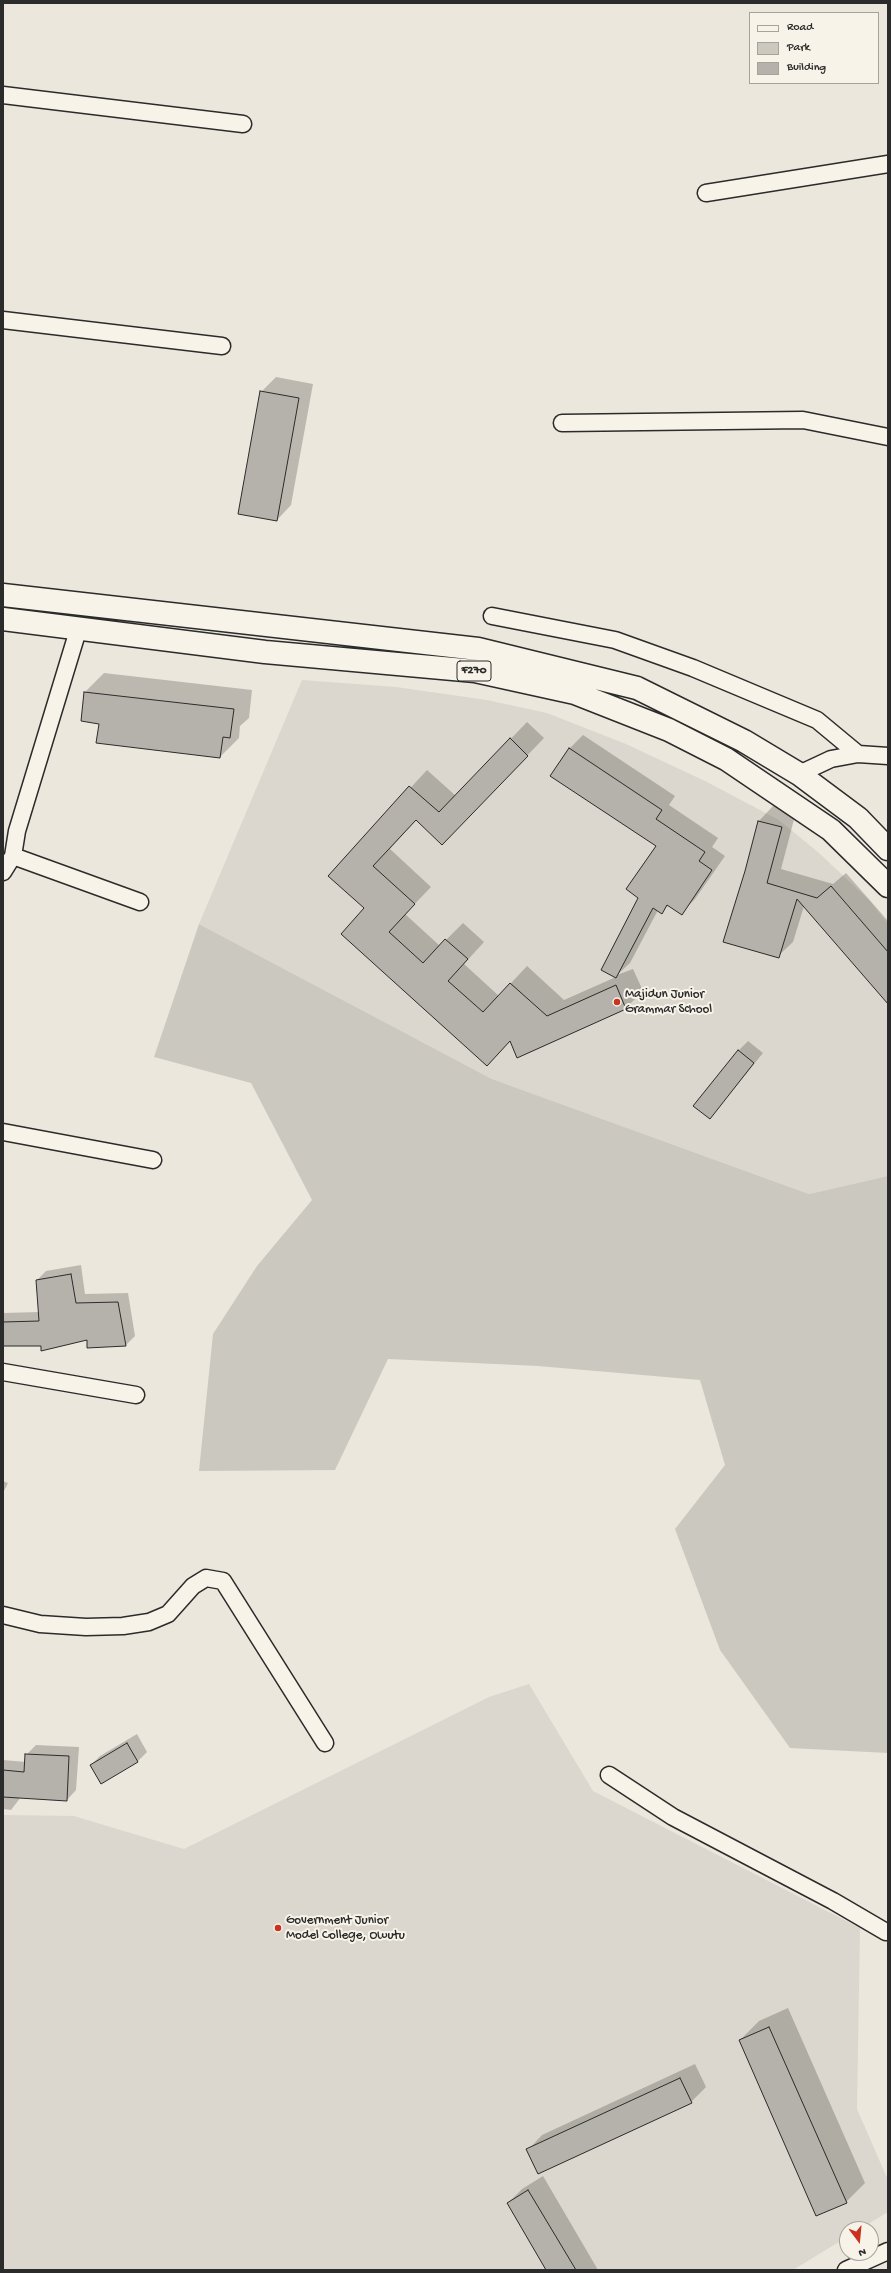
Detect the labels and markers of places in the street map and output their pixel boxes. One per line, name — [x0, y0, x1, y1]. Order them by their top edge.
place label: Majidun Junior Grammar School — [625, 987, 712, 1018]
marker: Majidun Junior Grammar School — [612, 997, 622, 1007]
place label: Government Junior Model College, Owutu — [286, 1913, 405, 1944]
marker: Government Junior Model College, Owutu — [273, 1923, 283, 1933]

